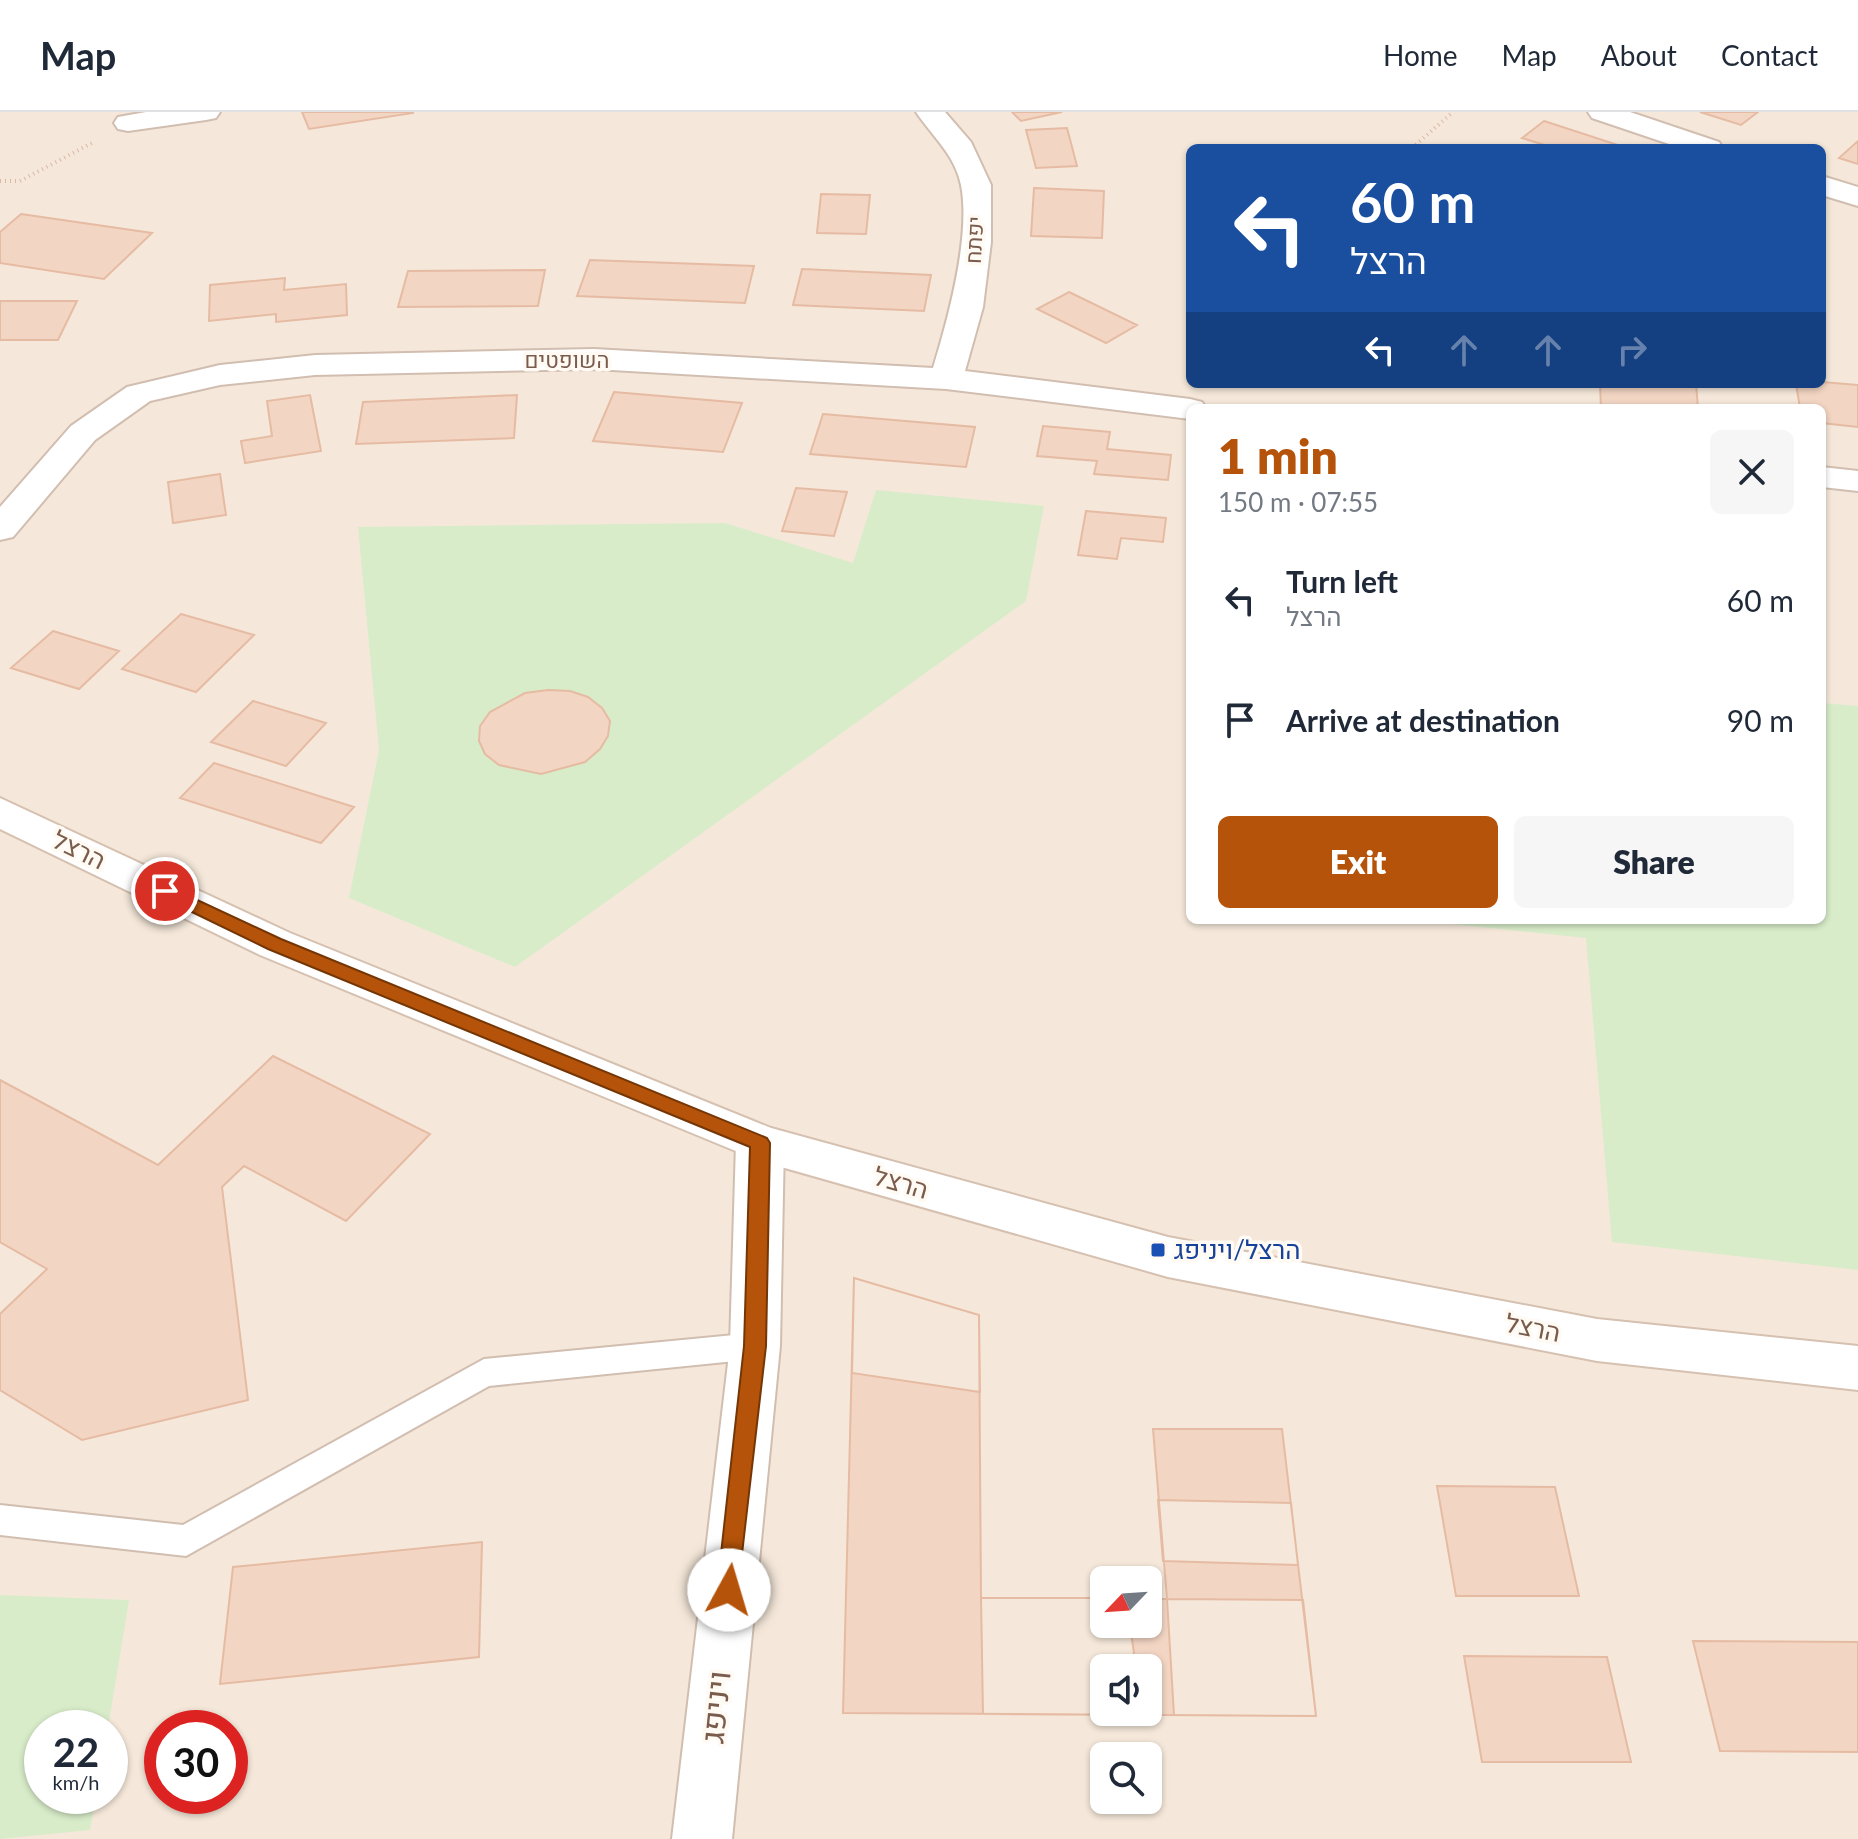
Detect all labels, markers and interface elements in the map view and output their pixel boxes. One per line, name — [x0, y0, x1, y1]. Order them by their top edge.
text: Map — [40, 32, 116, 78]
text: Home — [1383, 38, 1458, 72]
text: Map — [1502, 38, 1557, 72]
text: About — [1601, 38, 1677, 72]
text: Contact — [1721, 38, 1818, 72]
text: 60 m — [1350, 168, 1475, 235]
icon: left — [1218, 176, 1322, 280]
street label: יפתח — [959, 216, 988, 264]
text: הרצל — [1350, 238, 1427, 282]
icon: left — [1358, 328, 1402, 372]
icon: ahead — [1442, 328, 1486, 372]
icon: ahead — [1526, 328, 1570, 372]
icon: right — [1610, 328, 1654, 372]
street label: השופטים — [525, 346, 609, 373]
text: 1 min — [1218, 427, 1338, 484]
button: close — [1710, 430, 1794, 514]
text: 150 m · 07:55 — [1218, 486, 1378, 518]
text: Turn left — [1286, 563, 1398, 599]
icon: left — [1218, 578, 1262, 622]
text: 60 m — [1727, 582, 1794, 618]
text: הרצל — [1286, 600, 1342, 632]
icon: arrive — [1218, 698, 1262, 742]
text: Arrive at destination — [1286, 702, 1560, 738]
text: 90 m — [1727, 702, 1794, 738]
button: Exit — [1218, 816, 1498, 908]
button: Share — [1514, 816, 1794, 908]
street label: הרצל — [47, 823, 111, 876]
pin — [131, 857, 199, 925]
icon: arrive — [143, 869, 187, 913]
street label: הרצל — [870, 1159, 932, 1205]
place label: הרצל/ויניפג — [1174, 1233, 1301, 1265]
marker: הרצל/ויניפג — [1149, 1241, 1167, 1259]
street label: הרצל — [1503, 1306, 1564, 1348]
position arrow — [687, 1548, 771, 1632]
north arrow — [1090, 1566, 1162, 1638]
map controls — [1090, 1566, 1162, 1814]
button: sound — [1090, 1654, 1162, 1726]
street label: ויניפג — [691, 1669, 738, 1745]
speed limit sign: 30 — [144, 1710, 248, 1814]
text: 22 — [53, 1728, 99, 1776]
button: search — [1090, 1742, 1162, 1814]
text: km/h — [53, 1770, 99, 1794]

